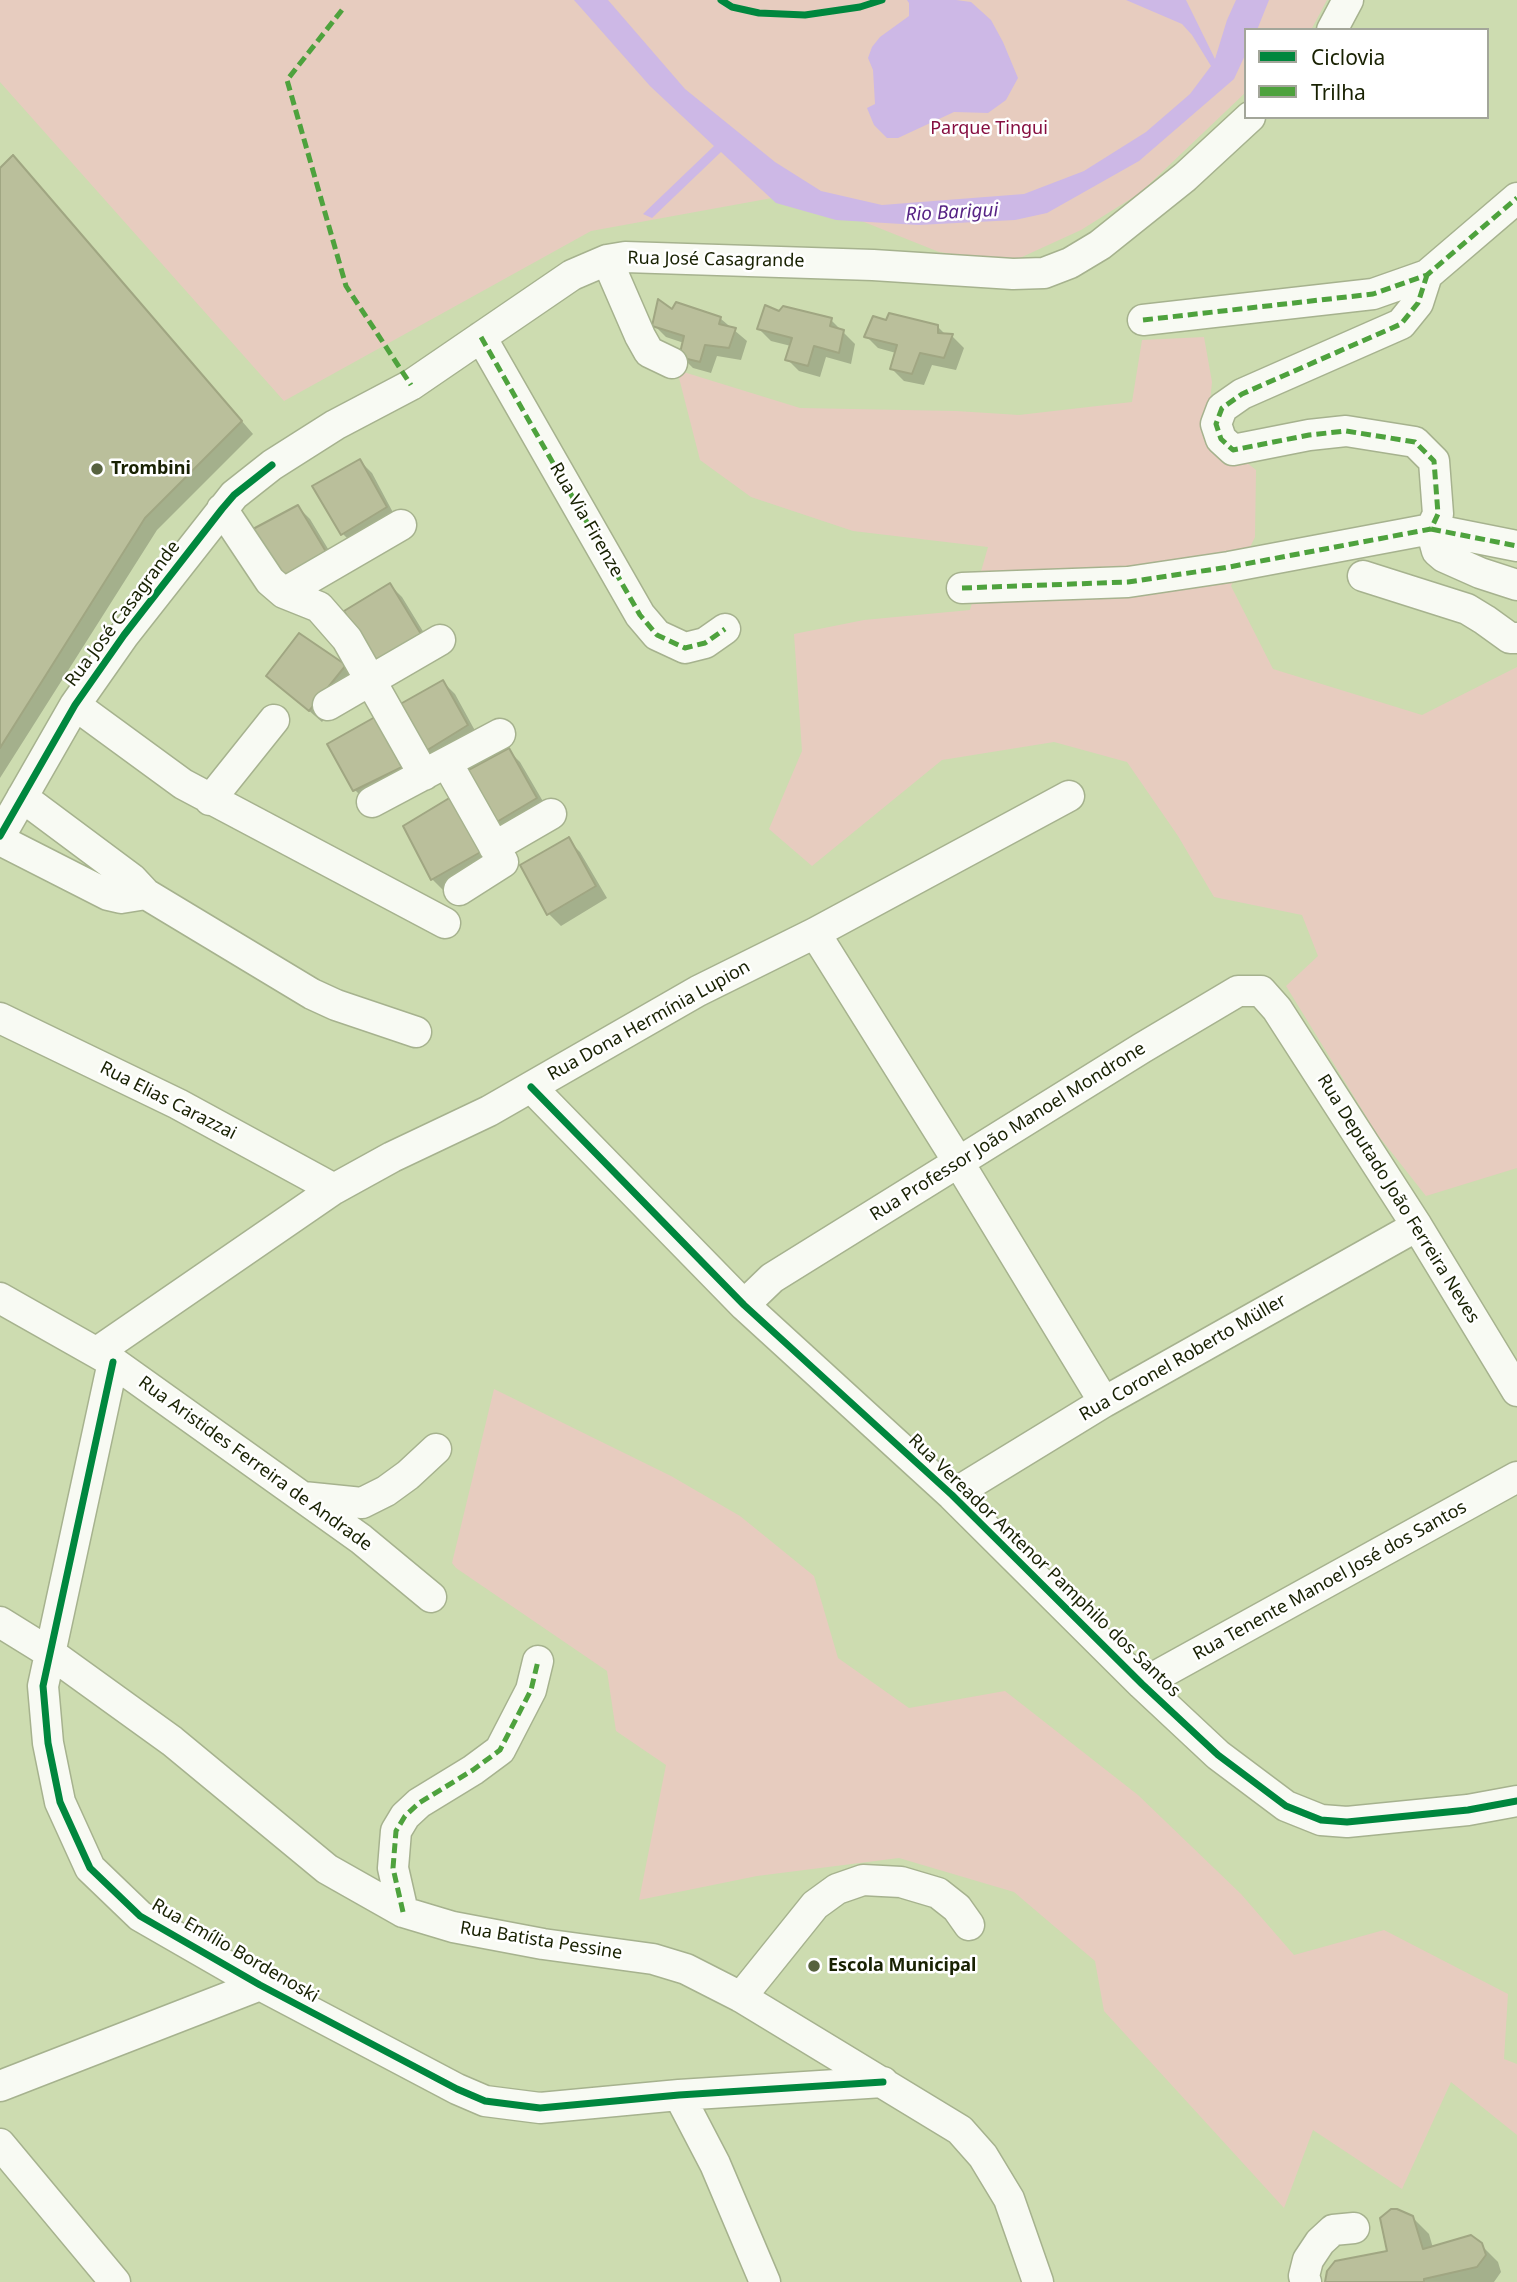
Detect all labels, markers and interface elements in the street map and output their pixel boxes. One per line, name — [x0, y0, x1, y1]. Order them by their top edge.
legend — [1244, 28, 1489, 119]
text: Ciclovia — [1311, 43, 1385, 71]
text: Trilha — [1311, 78, 1366, 106]
park label: Parque Tingui — [930, 118, 1048, 140]
water label: Rio Barigui — [905, 199, 999, 227]
street label: Rua José Casagrande — [627, 248, 805, 272]
place label: Trombini — [111, 458, 191, 480]
street label: Rua Via Firenze — [545, 459, 627, 581]
marker: Trombini — [89, 461, 105, 477]
street label: Rua José Casagrande — [61, 537, 185, 691]
street label: Rua Dona Hermínia Lupion — [544, 956, 754, 1086]
street label: Rua Professor João Manoel Mondrone — [866, 1038, 1150, 1226]
street label: Rua Elias Carazzai — [96, 1057, 240, 1145]
street label: Rua Deputado João Ferreira Neves — [1312, 1071, 1484, 1327]
street label: Rua Coronel Roberto Müller — [1076, 1290, 1290, 1426]
street label: Rua Aristides Ferreira de Andrade — [134, 1372, 376, 1556]
street label: Rua Vereador Antenor Pamphilo dos Santos — [904, 1430, 1184, 1702]
street label: Rua Tenente Manoel José dos Santos — [1190, 1497, 1470, 1665]
street label: Rua Emílio Bordenoski — [148, 1894, 322, 2008]
street label: Rua Batista Pessine — [458, 1917, 624, 1965]
place label: Escola Municipal — [828, 1955, 976, 1977]
marker: Escola Municipal — [806, 1958, 822, 1974]

